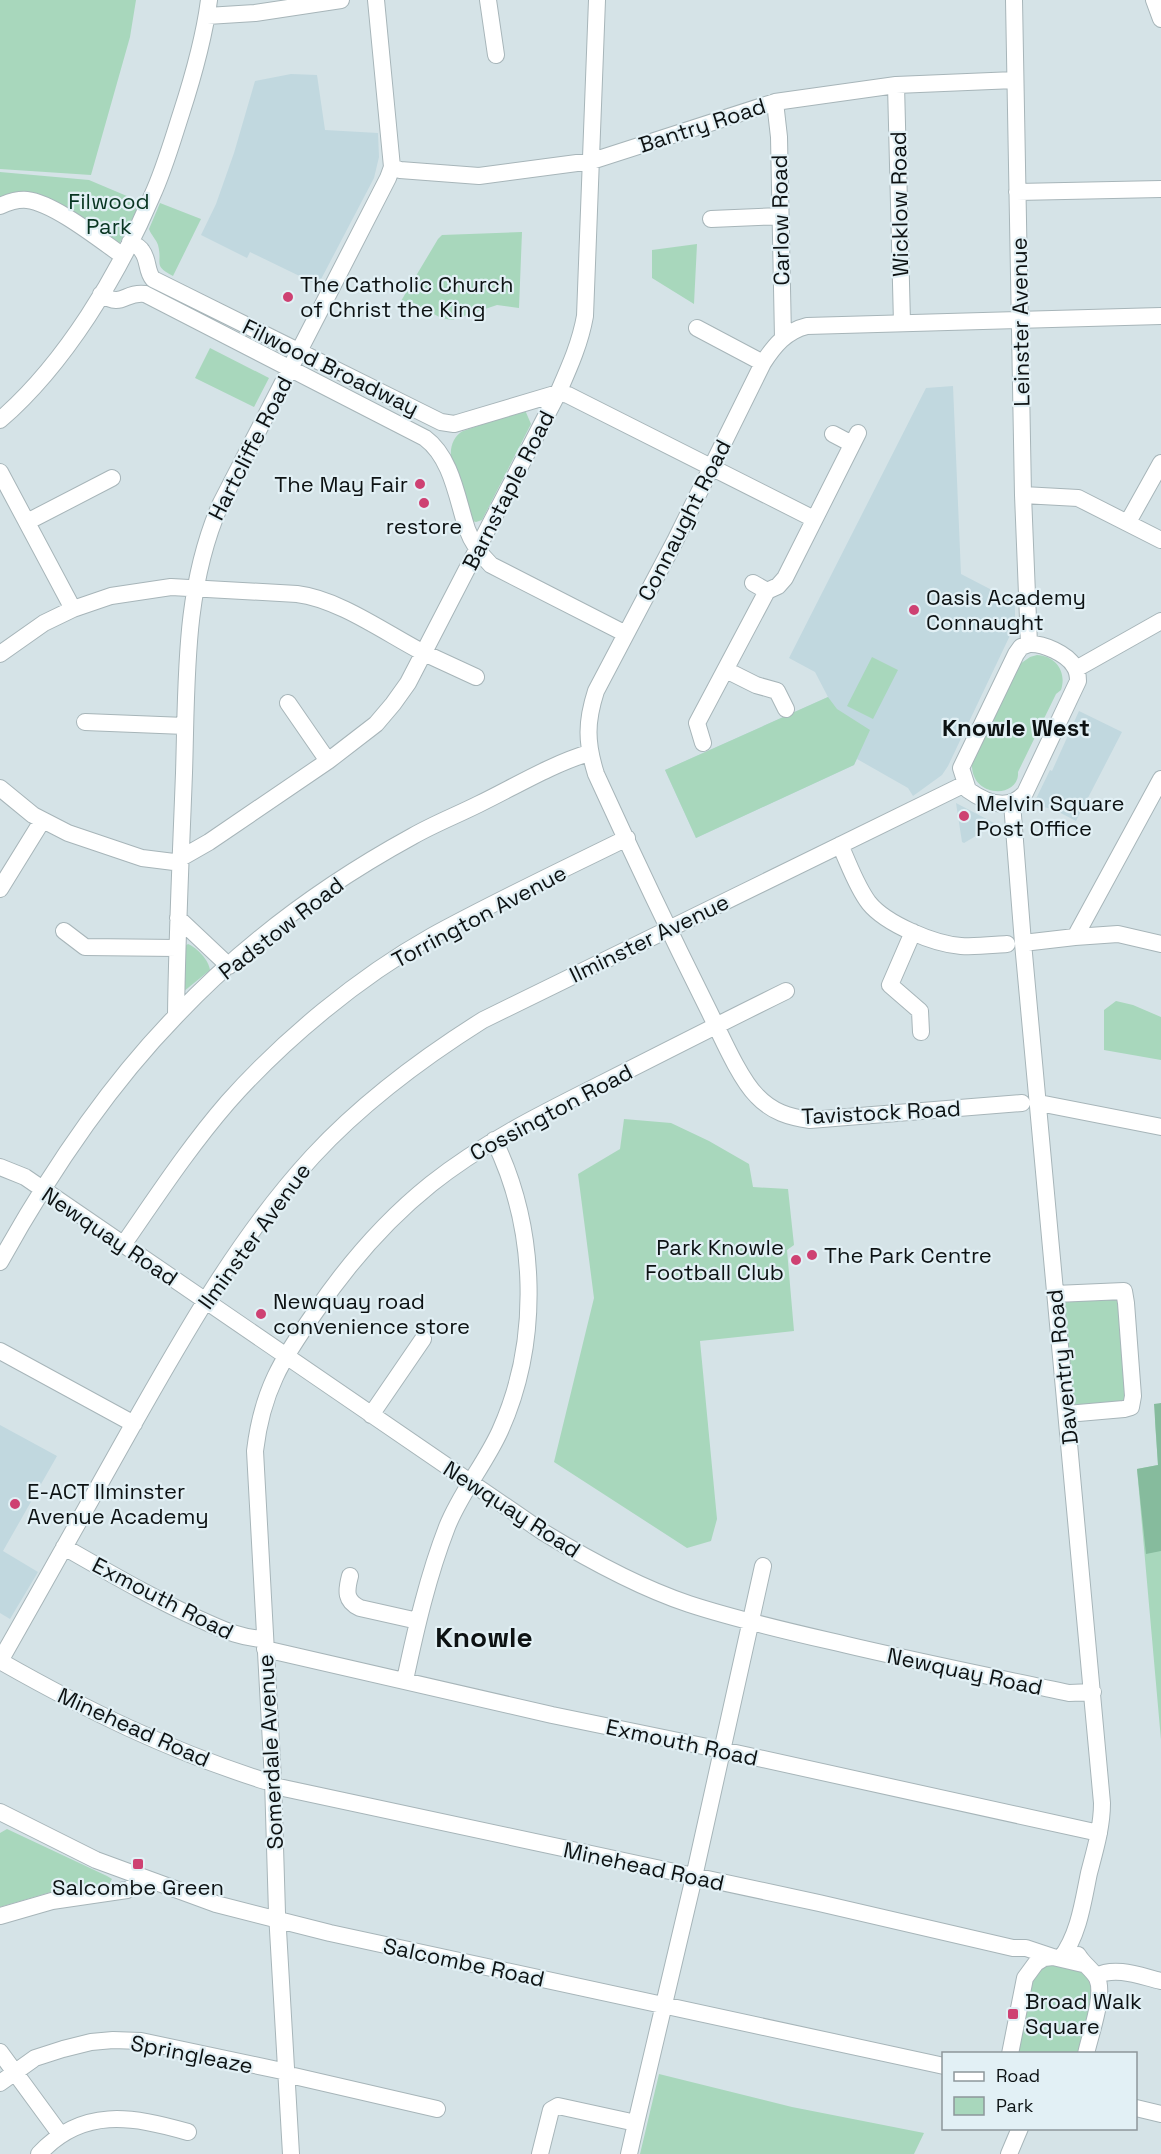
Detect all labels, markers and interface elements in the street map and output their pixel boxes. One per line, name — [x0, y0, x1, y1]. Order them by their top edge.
street label: Bantry Road — [635, 91, 769, 159]
street label: Wicklow Road — [884, 131, 914, 277]
street label: Carlow Road — [765, 154, 795, 286]
park label: Filwood Park — [68, 187, 150, 240]
street label: Leinster Avenue — [1005, 237, 1035, 407]
place label: The Catholic Church of Christ the King — [300, 270, 513, 323]
marker: The Catholic Church of Christ the King — [281, 290, 295, 304]
street label: Filwood Broadway — [238, 312, 424, 422]
street label: Hartcliffe Road — [202, 371, 298, 525]
street label: Barnstaple Road — [456, 406, 560, 574]
street label: Connaught Road — [631, 435, 737, 605]
place label: The May Fair — [274, 470, 408, 498]
marker: The May Fair — [413, 477, 427, 491]
marker: restore — [417, 496, 431, 510]
place label: restore — [386, 512, 462, 540]
place label: Oasis Academy Connaught — [926, 583, 1086, 636]
marker: Oasis Academy Connaught — [907, 603, 921, 617]
district label: Knowle West — [942, 712, 1090, 743]
place label: Melvin Square Post Office — [976, 789, 1125, 842]
marker: Melvin Square Post Office — [957, 809, 971, 823]
street label: Torrington Avenue — [387, 858, 571, 974]
street label: Padstow Road — [213, 870, 349, 986]
street label: Ilminster Avenue — [565, 887, 733, 989]
street label: Cossington Road — [465, 1057, 637, 1167]
street label: Tavistock Road — [801, 1094, 961, 1130]
street label: Ilminster Avenue — [192, 1157, 316, 1315]
street label: Newquay Road — [37, 1180, 183, 1292]
place label: Park Knowle Football Club — [645, 1233, 784, 1286]
place label: The Park Centre — [824, 1241, 992, 1269]
marker: The Park Centre — [805, 1248, 819, 1262]
marker: Park Knowle Football Club — [789, 1253, 803, 1267]
place label: Newquay road convenience store — [273, 1287, 470, 1340]
street label: Daventry Road — [1040, 1288, 1084, 1446]
marker: Newquay road convenience store — [254, 1307, 268, 1321]
street label: Newquay Road — [438, 1454, 586, 1564]
place label: E-ACT Ilminster Avenue Academy — [27, 1477, 209, 1530]
marker: E-ACT Ilminster Avenue Academy — [8, 1497, 22, 1511]
street label: Exmouth Road — [88, 1550, 238, 1646]
district label: Knowle — [435, 1619, 533, 1655]
street label: Newquay Road — [885, 1641, 1045, 1701]
street label: Somerdale Avenue — [251, 1654, 289, 1850]
street label: Minehead Road — [54, 1681, 214, 1773]
street label: Exmouth Road — [603, 1712, 761, 1772]
street label: Minehead Road — [561, 1835, 727, 1897]
marker: Salcombe Green — [131, 1857, 145, 1871]
place label: Salcombe Green — [52, 1873, 224, 1901]
street label: Salcombe Road — [381, 1931, 547, 1993]
place label: Broad Walk Square — [1025, 1987, 1142, 2040]
marker: Broad Walk Square — [1006, 2007, 1020, 2021]
street label: Springleaze — [128, 2028, 256, 2080]
legend — [942, 2052, 1137, 2130]
text: Road — [996, 2064, 1040, 2087]
text: Park — [996, 2094, 1034, 2117]

